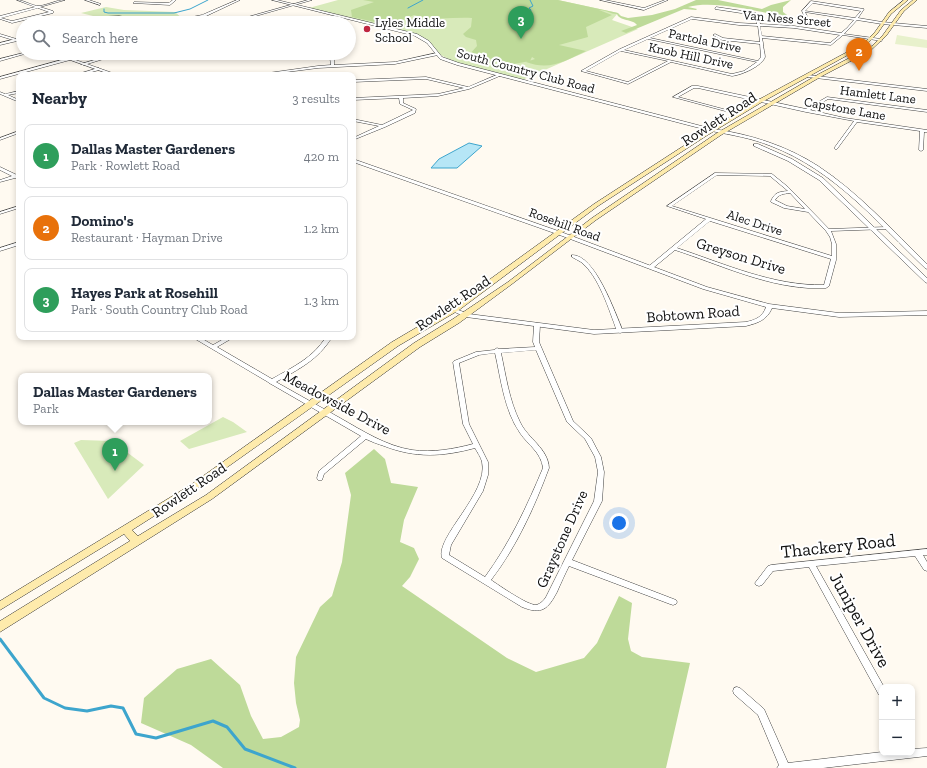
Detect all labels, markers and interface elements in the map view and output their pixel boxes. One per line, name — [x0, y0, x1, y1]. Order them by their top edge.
pin: 3 — [508, 6, 534, 39]
street label: Van Ness Street — [741, 7, 832, 30]
place label: Lyles Middle School — [375, 15, 445, 45]
search box — [16, 16, 356, 60]
marker: Lyles Middle School — [362, 24, 372, 34]
street label: Partola Drive — [667, 25, 743, 56]
icon: search — [30, 27, 52, 49]
text: Search here — [62, 29, 138, 47]
pin: 2 — [846, 38, 872, 71]
street label: Knob Hill Drive — [647, 39, 735, 72]
street label: South Country Club Road — [455, 45, 596, 96]
street label: Hamlett Lane — [839, 82, 917, 107]
text: Nearby — [32, 88, 87, 108]
street label: Rowlett Road — [678, 88, 761, 150]
text: 3 results — [292, 91, 340, 106]
street label: Capstone Lane — [803, 94, 887, 123]
text: Dallas Master Gardeners — [71, 140, 235, 158]
text: 1 — [43, 149, 49, 164]
text: 420 m — [304, 149, 339, 164]
text: Park · Rowlett Road — [71, 158, 180, 173]
street label: Rosehill Road — [527, 205, 603, 244]
street label: Alec Drive — [725, 206, 785, 239]
text: Domino's — [71, 212, 134, 230]
text: 2 — [43, 221, 49, 236]
text: 1.2 km — [304, 221, 339, 236]
text: Restaurant · Hayman Drive — [71, 230, 223, 245]
street label: Greyson Drive — [694, 234, 788, 278]
street label: Rowlett Road — [412, 271, 494, 334]
text: Hayes Park at Rosehill — [71, 284, 218, 302]
text: 3 — [43, 293, 49, 308]
text: 1.3 km — [304, 293, 339, 308]
text: Park · South Country Club Road — [71, 302, 248, 317]
street label: Bobtown Road — [646, 302, 741, 326]
street label: Meadowside Drive — [280, 367, 394, 439]
popup — [18, 373, 212, 425]
text: Dallas Master Gardeners — [33, 383, 197, 401]
text: Park — [33, 401, 59, 416]
pin: 1 — [102, 438, 128, 471]
street label: Rowlett Road — [148, 458, 230, 521]
street label: Graystone Drive — [532, 487, 592, 591]
your location — [609, 513, 629, 533]
street label: Thackery Road — [780, 529, 896, 563]
street label: Juniper Drive — [825, 569, 895, 671]
map controls — [879, 684, 915, 756]
button: + — [879, 684, 915, 720]
button: − — [879, 720, 915, 756]

